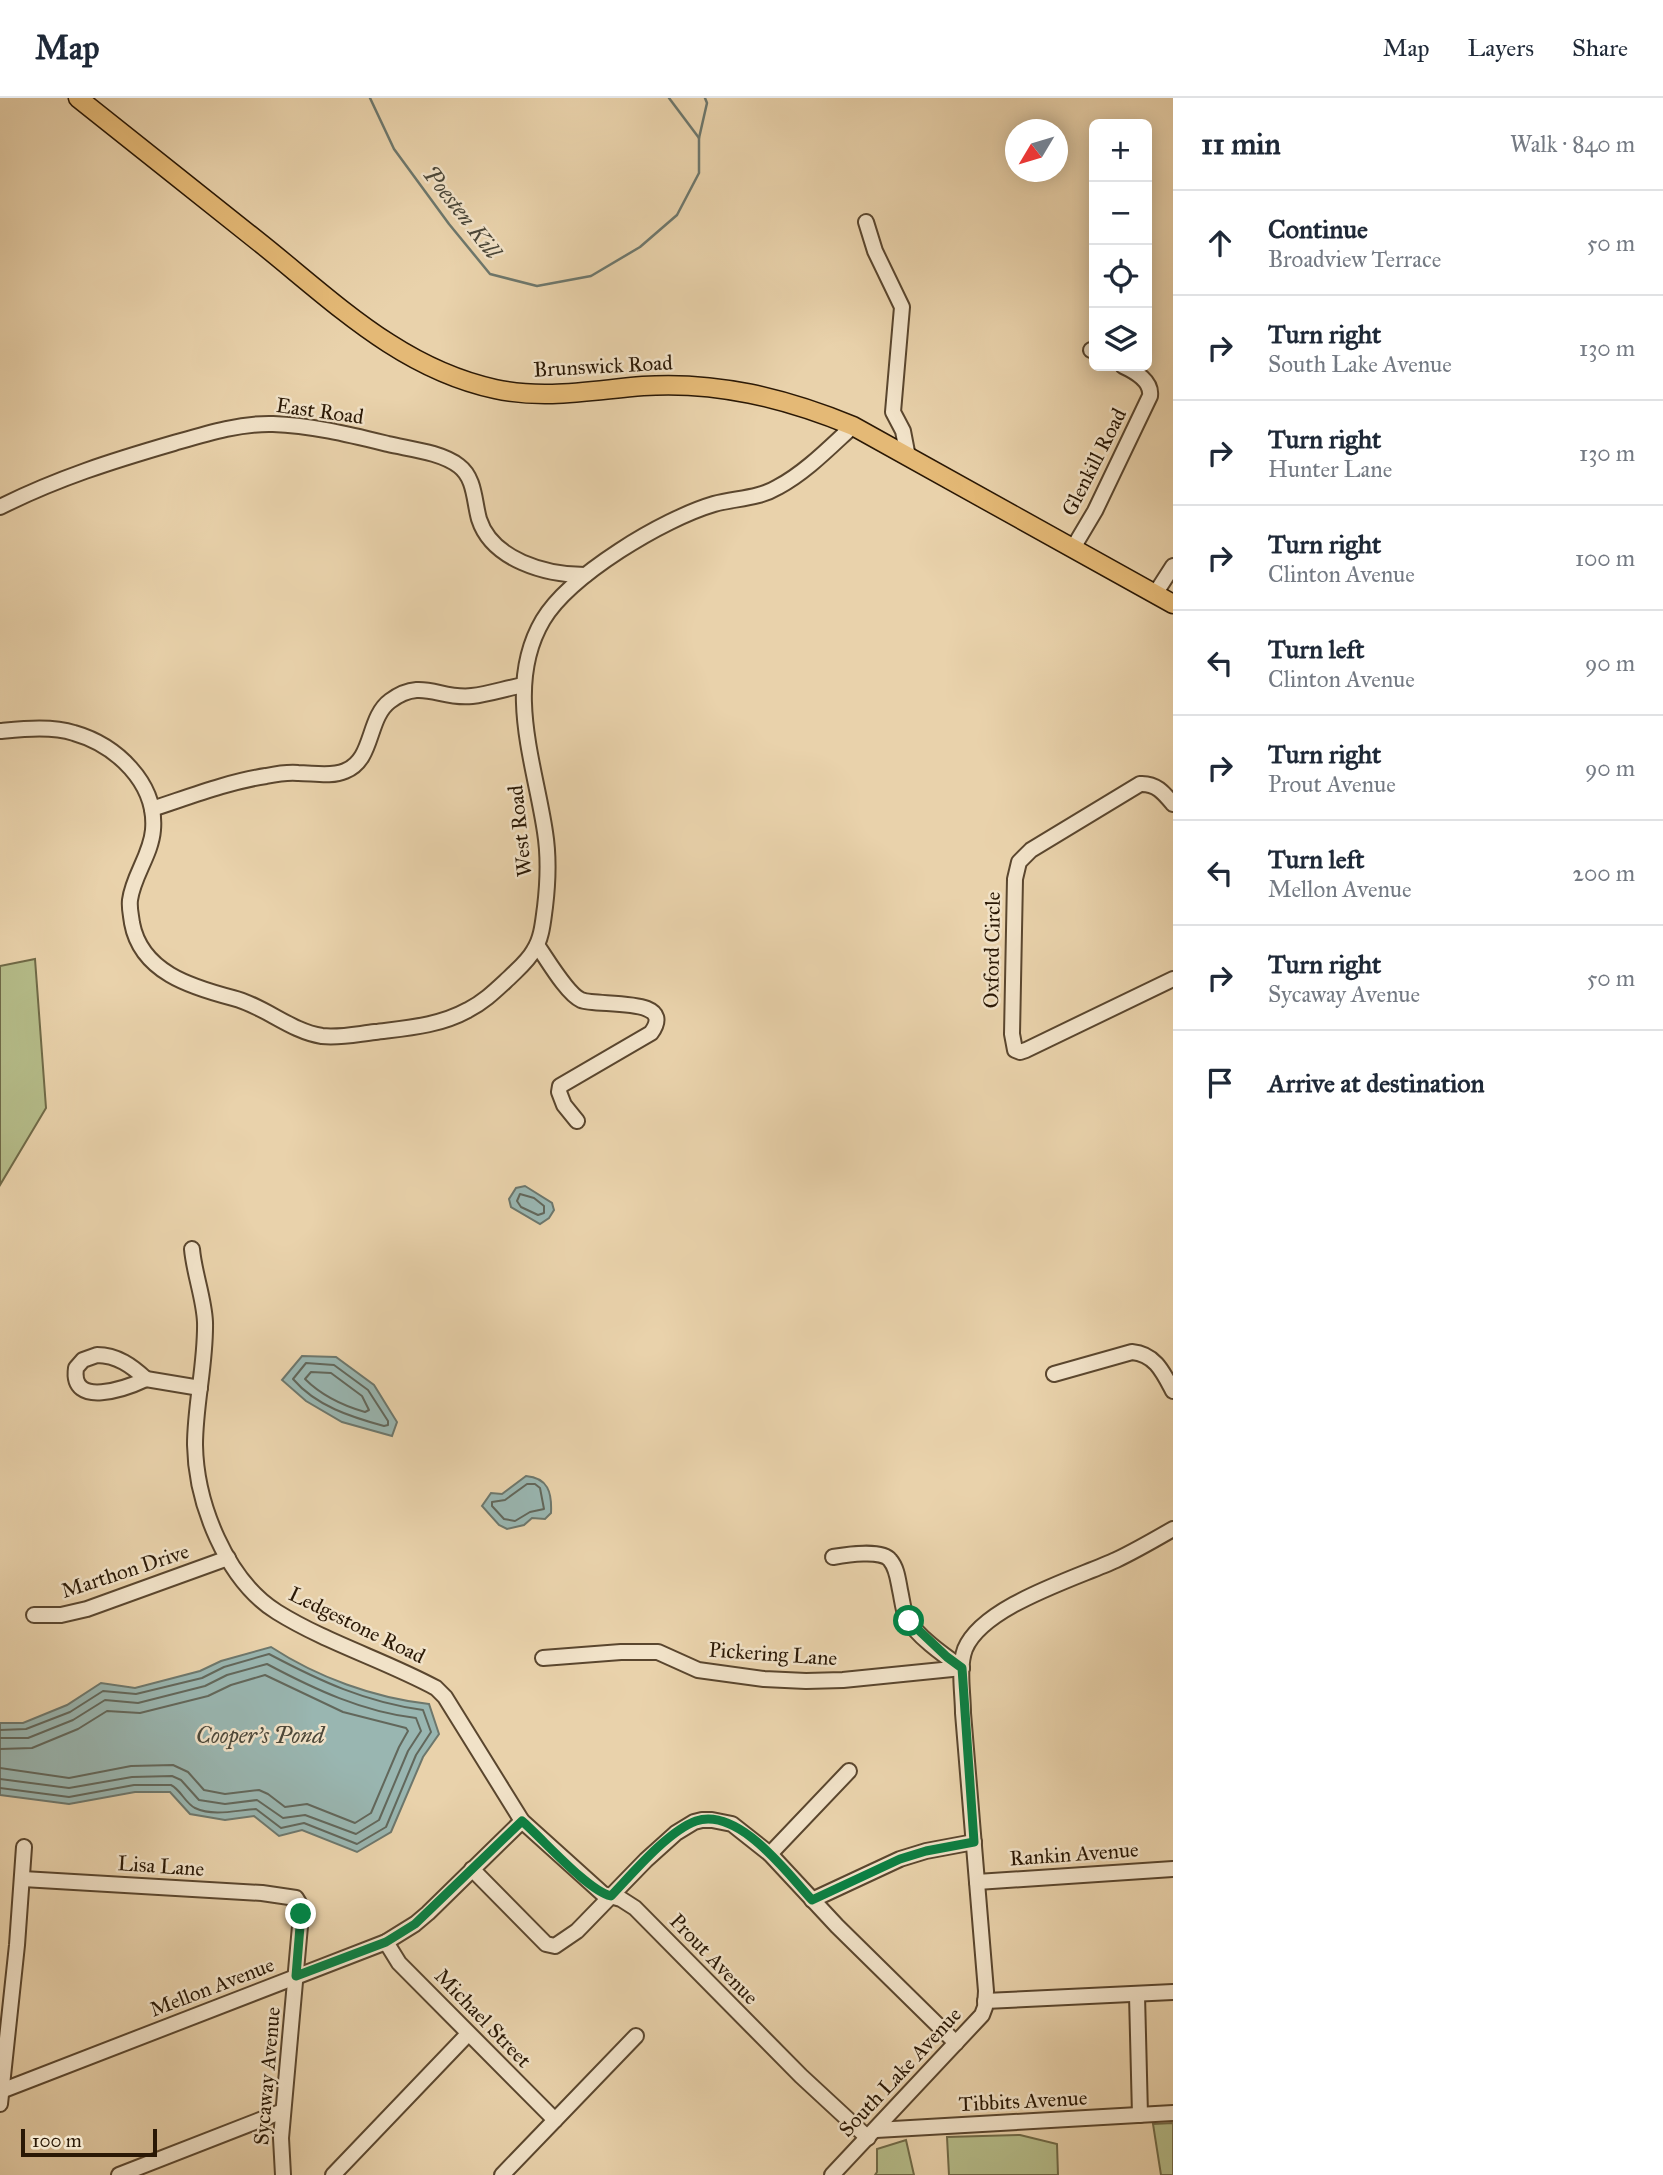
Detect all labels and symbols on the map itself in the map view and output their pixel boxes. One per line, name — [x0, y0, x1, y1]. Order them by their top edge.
north arrow — [1005, 119, 1068, 182]
water label: Poesten Kill — [417, 160, 508, 266]
street label: Brunswick Road — [533, 349, 674, 383]
street label: East Road — [274, 392, 366, 430]
street label: Glenkill Road — [1056, 403, 1132, 520]
street label: West Road — [502, 783, 538, 878]
street label: Oxford Circle — [978, 891, 1006, 1009]
street label: Marthon Drive — [58, 1538, 192, 1604]
street label: Ledgestone Road — [285, 1581, 430, 1669]
route start — [893, 1605, 924, 1636]
street label: Pickering Lane — [708, 1637, 838, 1671]
water label: Cooper's Pond — [196, 1721, 326, 1750]
street label: Rankin Avenue — [1009, 1836, 1140, 1871]
street label: Lisa Lane — [117, 1850, 205, 1882]
route end — [285, 1898, 316, 1929]
street label: Prout Avenue — [664, 1908, 764, 2010]
street label: Mellon Avenue — [146, 1951, 278, 2023]
street label: Michael Street — [429, 1963, 537, 2073]
street label: South Lake Avenue — [833, 2002, 967, 2142]
street label: Sycaway Avenue — [248, 2005, 286, 2146]
street label: Tibbits Avenue — [958, 2085, 1088, 2117]
scale bar — [21, 2126, 158, 2158]

